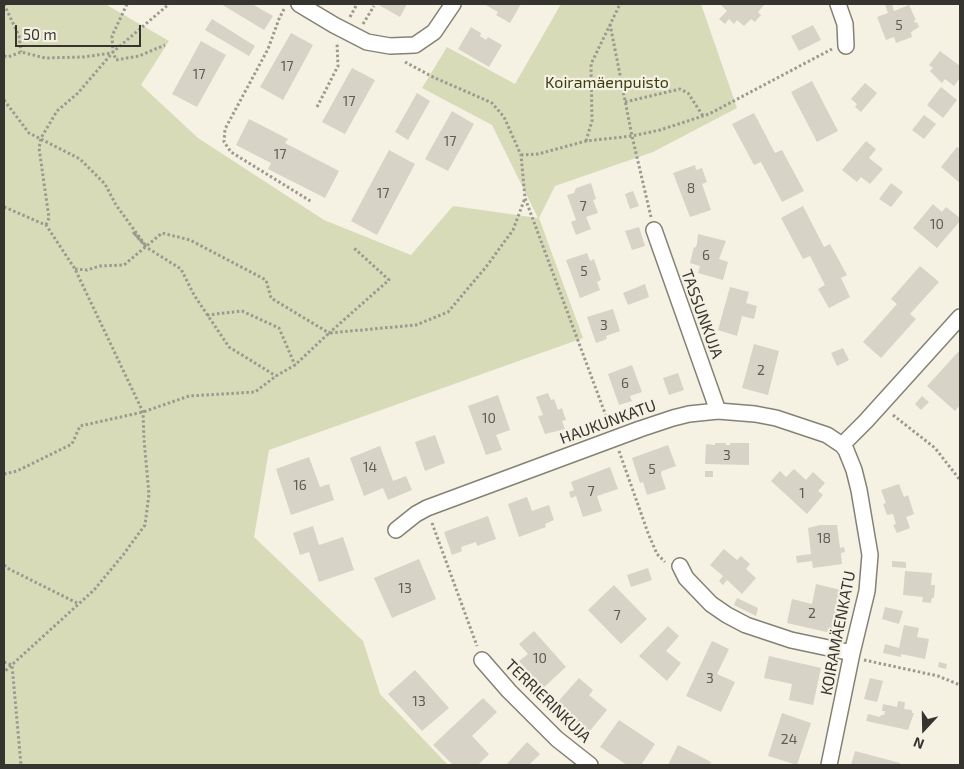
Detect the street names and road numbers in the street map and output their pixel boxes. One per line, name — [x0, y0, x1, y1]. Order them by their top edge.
street label: TASSUNKUJA — [677, 267, 727, 361]
street label: HAUKUNKATU — [557, 396, 659, 448]
street label: KOIRAMÄENKATU — [817, 569, 859, 697]
street label: TERRIERINKUJA — [501, 655, 595, 747]

